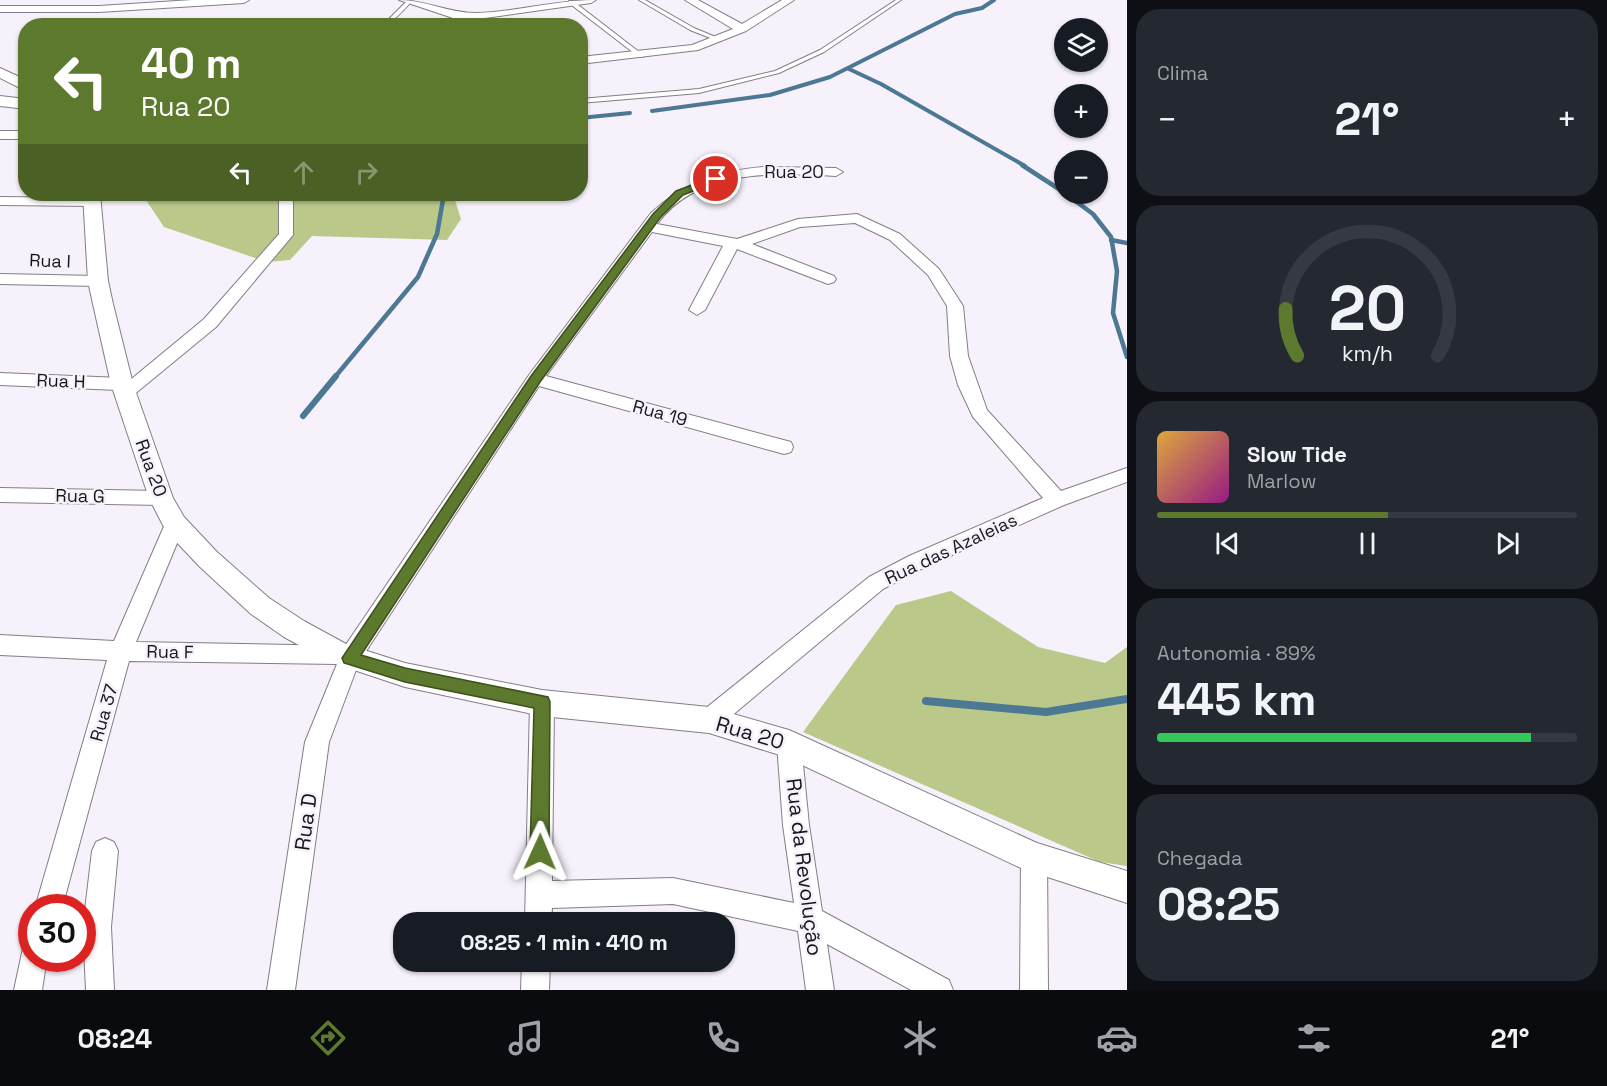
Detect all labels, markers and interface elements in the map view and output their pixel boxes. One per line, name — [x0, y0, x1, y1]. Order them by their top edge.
map controls — [1054, 18, 1108, 204]
button: layers — [1054, 18, 1108, 72]
text: 40 m — [141, 37, 241, 90]
icon: left — [42, 42, 120, 120]
text: Clima — [1157, 60, 1208, 86]
button: + — [1054, 84, 1108, 138]
text: Rua 20 — [141, 89, 231, 124]
text: 21° — [1335, 91, 1399, 148]
text: − — [1157, 99, 1177, 141]
text: + — [1557, 99, 1577, 141]
button: − — [1054, 150, 1108, 204]
pin — [690, 153, 741, 204]
icon: left — [224, 156, 257, 189]
icon: ahead — [287, 156, 320, 189]
icon: right — [350, 156, 383, 189]
street label: Rua 20 — [764, 160, 824, 183]
icon: arrive — [699, 162, 732, 195]
street label: Rua I — [29, 248, 71, 273]
text: 20 — [1328, 269, 1406, 348]
text: km/h — [1341, 340, 1393, 367]
street label: Rua H — [36, 368, 86, 393]
street label: Rua 19 — [630, 394, 690, 431]
street label: Rua 20 — [130, 436, 172, 500]
text: Slow Tide — [1247, 440, 1347, 468]
text: Marlow — [1247, 468, 1316, 494]
street label: Rua G — [55, 484, 105, 507]
street label: Rua das Azaleias — [881, 508, 1021, 589]
icon: previous — [1211, 527, 1244, 560]
icon: pause — [1351, 527, 1384, 560]
icon: next — [1491, 527, 1524, 560]
street label: Rua F — [146, 640, 194, 663]
text: Autonomia · 89% — [1157, 640, 1315, 666]
text: 445 km — [1157, 671, 1316, 728]
street label: Rua 37 — [84, 682, 123, 744]
street label: Rua 20 — [713, 710, 787, 755]
street label: Rua da Revolução — [780, 776, 829, 957]
street label: Rua D — [288, 792, 323, 852]
position arrow — [508, 820, 572, 884]
text: Chegada — [1157, 845, 1242, 871]
text: 08:25 — [1157, 876, 1280, 933]
speed limit sign: 30 — [18, 894, 96, 972]
text: 08:25 · 1 min · 410 m — [460, 928, 668, 956]
icon: directions — [307, 1017, 349, 1059]
icon: music — [505, 1017, 547, 1059]
icon: phone — [702, 1017, 744, 1059]
icon: climate — [899, 1017, 941, 1059]
icon: car — [1096, 1017, 1138, 1059]
icon: filters — [1293, 1017, 1335, 1059]
text: 08:24 — [78, 1021, 152, 1056]
text: 21° — [1490, 1021, 1529, 1056]

